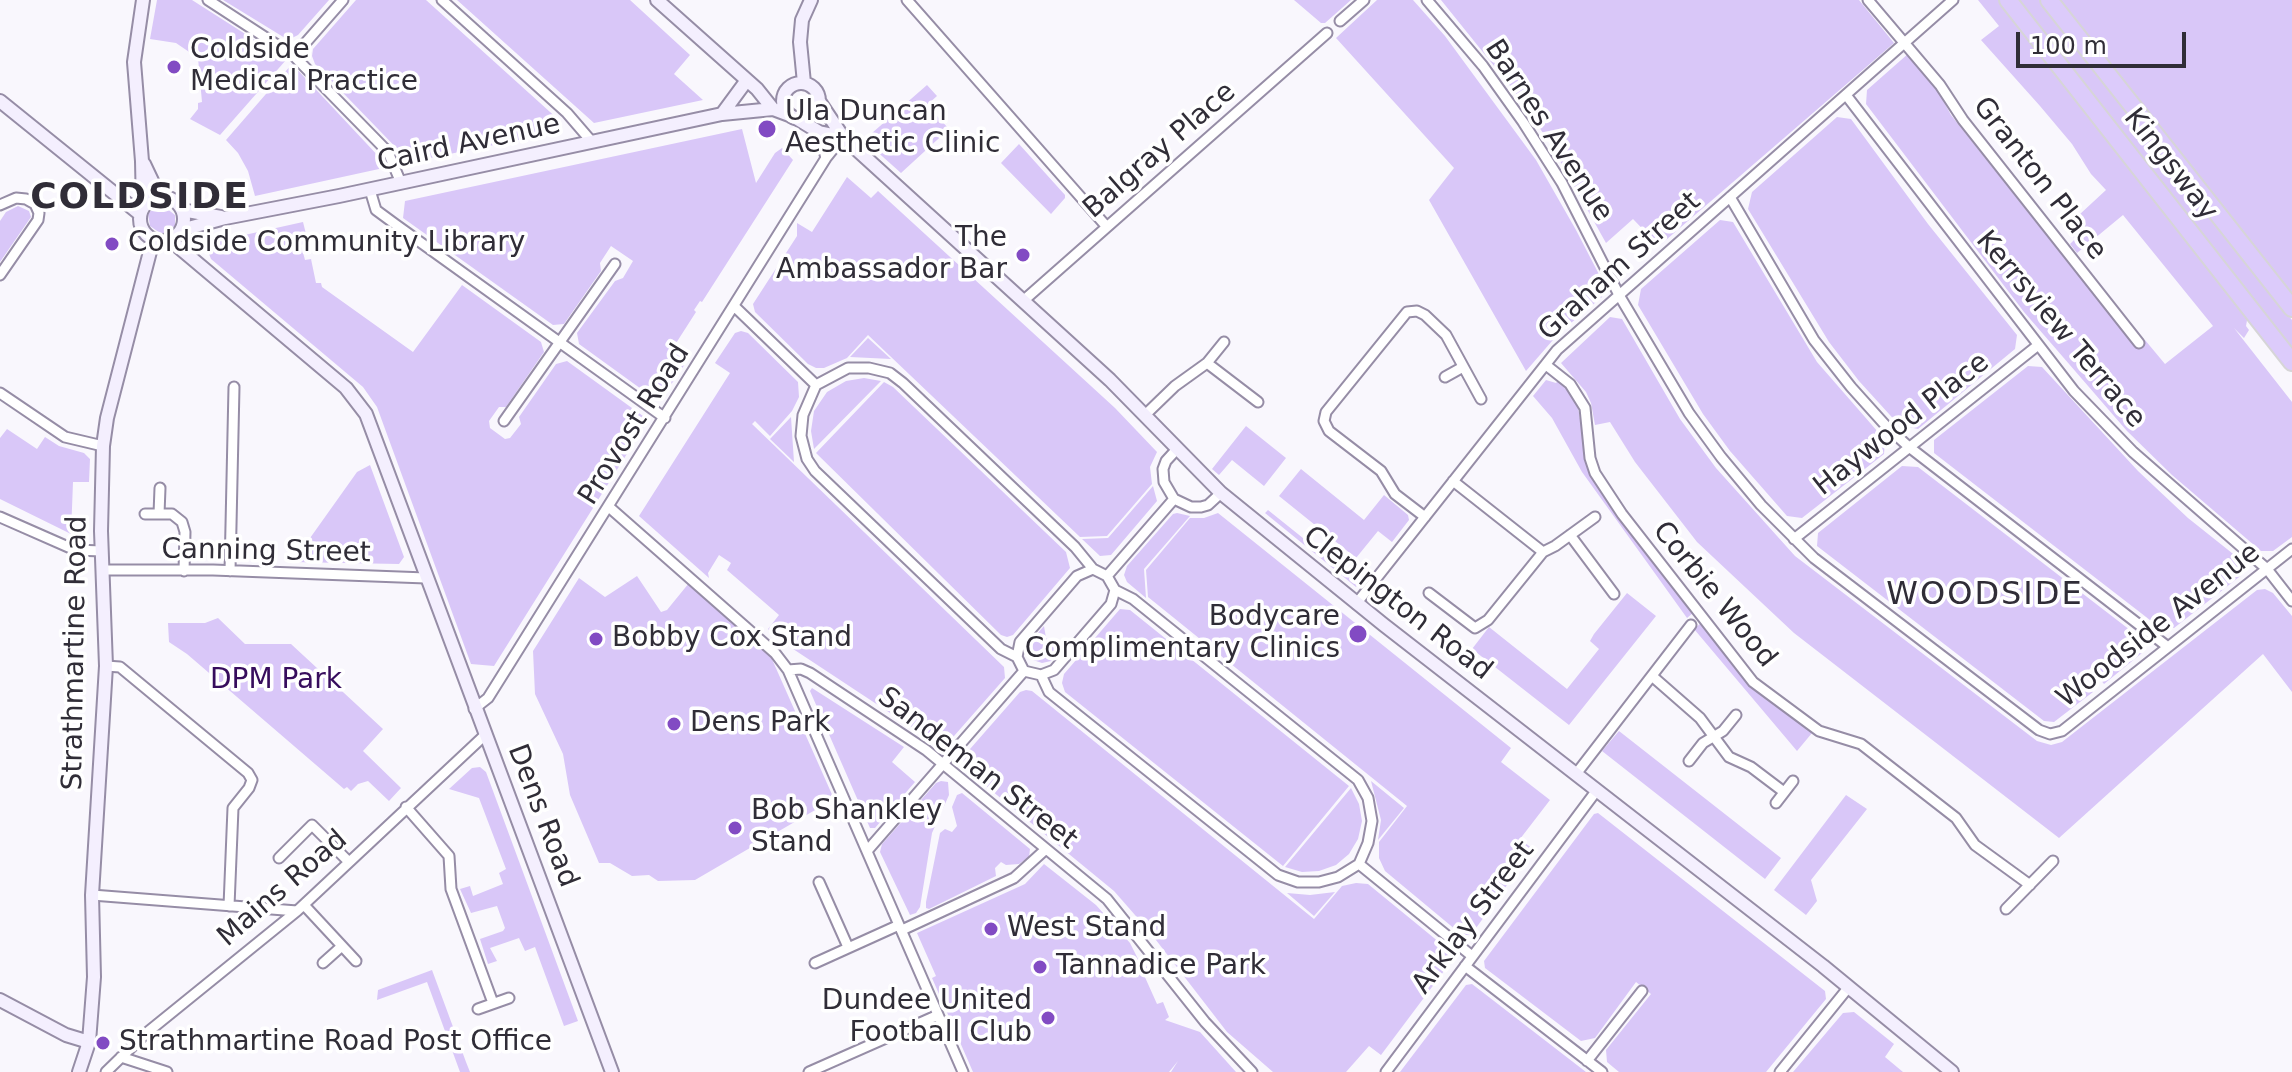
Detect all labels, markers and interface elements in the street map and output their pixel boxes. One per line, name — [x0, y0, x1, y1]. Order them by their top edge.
scale bar — [2020, 16, 2190, 66]
text: 100 m — [2030, 32, 2107, 60]
place label: Coldside Medical Practice — [190, 34, 418, 100]
street label: Barnes Avenue — [1477, 34, 1619, 228]
marker: Coldside Medical Practice — [165, 58, 183, 76]
street label: Balgray Place — [1077, 76, 1243, 226]
street label: Granton Place — [1965, 91, 2113, 267]
place label: Ula Duncan Aesthetic Clinic — [785, 96, 1001, 162]
street label: Kingsway — [2116, 102, 2224, 228]
street label: Caird Avenue — [374, 108, 564, 180]
marker: Ula Duncan Aesthetic Clinic — [756, 118, 778, 140]
district label: COLDSIDE — [30, 177, 250, 221]
street label: Graham Street — [1532, 185, 1708, 349]
place label: The Ambassador Bar — [776, 222, 1007, 288]
street label: Kerrsview Terrace — [1968, 225, 2152, 435]
place label: Coldside Community Library — [128, 227, 525, 261]
marker: Coldside Community Library — [103, 235, 121, 253]
marker: The Ambassador Bar — [1014, 246, 1032, 264]
street label: Provost Road — [572, 339, 698, 511]
street label: Haywood Place — [1808, 346, 1996, 504]
street label: Strathmartine Road — [57, 515, 95, 791]
street label: Corbie Wood — [1645, 515, 1783, 675]
street label: Clepington Road — [1296, 520, 1498, 688]
street label: Canning Street — [161, 533, 371, 571]
street label: Woodside Avenue — [2051, 536, 2267, 716]
district label: WOODSIDE — [1886, 577, 2084, 615]
place label: Bodycare Complimentary Clinics — [1025, 601, 1340, 667]
place label: Bobby Cox Stand — [612, 622, 852, 656]
marker: Bodycare Complimentary Clinics — [1347, 623, 1369, 645]
marker: Bobby Cox Stand — [587, 630, 605, 648]
park label: DPM Park — [210, 664, 342, 698]
street label: Sandeman Street — [871, 681, 1083, 857]
place label: Dens Park — [690, 707, 831, 741]
marker: Dens Park — [665, 715, 683, 733]
street label: Dens Road — [499, 740, 585, 892]
place label: Bob Shankley Stand — [751, 795, 942, 861]
marker: Bob Shankley Stand — [726, 819, 744, 837]
street label: Mains Road — [211, 824, 355, 954]
street label: Arklay Street — [1406, 835, 1542, 1001]
place label: West Stand — [1007, 912, 1166, 946]
marker: West Stand — [982, 920, 1000, 938]
place label: Tannadice Park — [1056, 950, 1266, 984]
marker: Tannadice Park — [1031, 958, 1049, 976]
place label: Dundee United Football Club — [822, 985, 1032, 1051]
marker: Dundee United Football Club — [1039, 1009, 1057, 1027]
place label: Strathmartine Road Post Office — [119, 1026, 552, 1060]
marker: Strathmartine Road Post Office — [94, 1034, 112, 1052]

